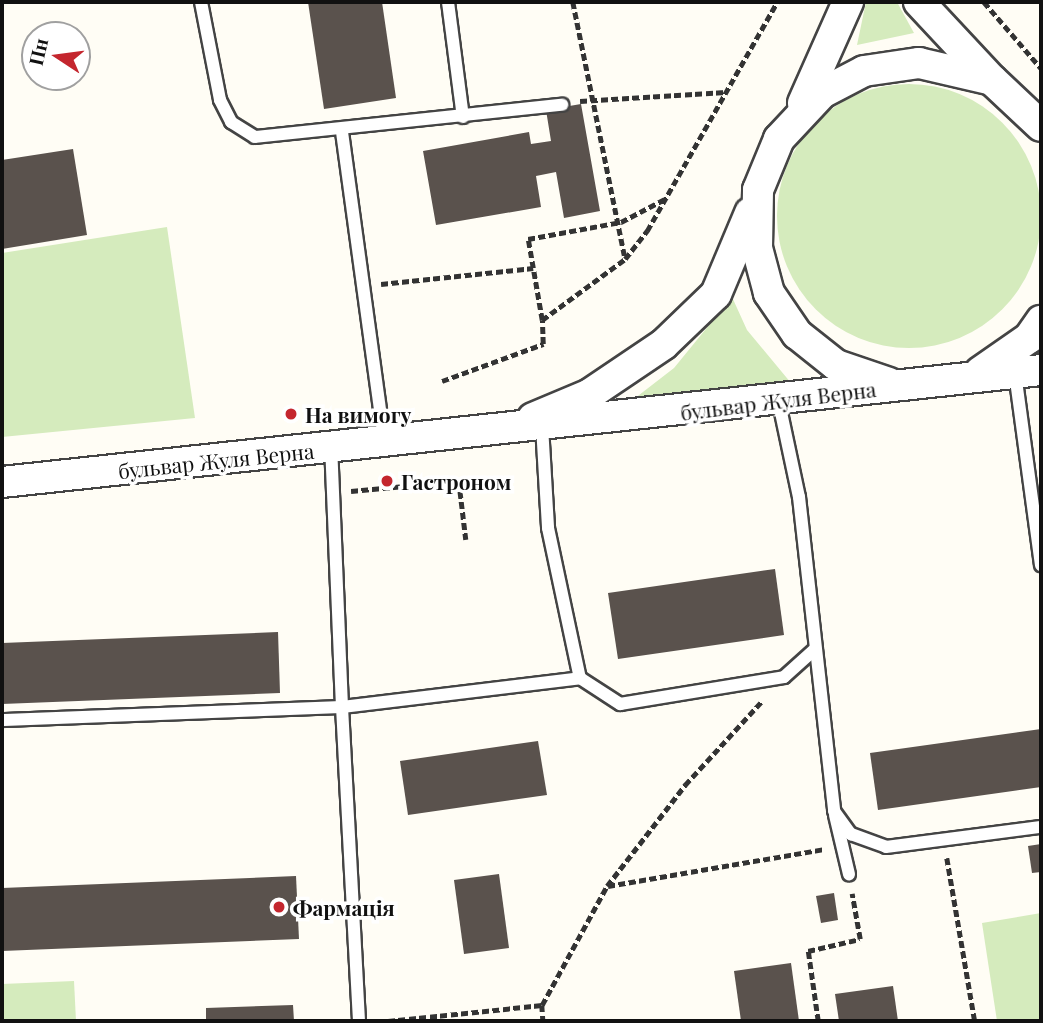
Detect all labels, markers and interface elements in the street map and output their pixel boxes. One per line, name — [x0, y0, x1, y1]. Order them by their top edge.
north arrow — [21, 21, 91, 91]
text: Пн — [22, 35, 53, 68]
street label: бульвар Жуля Верна — [679, 375, 877, 425]
place label: На вимогу — [305, 401, 411, 427]
marker: На вимогу — [283, 406, 299, 422]
street label: бульвар Жуля Верна — [117, 437, 315, 483]
place label: Гастроном — [401, 468, 511, 494]
marker: Гастроном — [379, 473, 395, 489]
place label: Фармація — [293, 894, 395, 920]
marker: Фармація — [271, 899, 287, 915]

